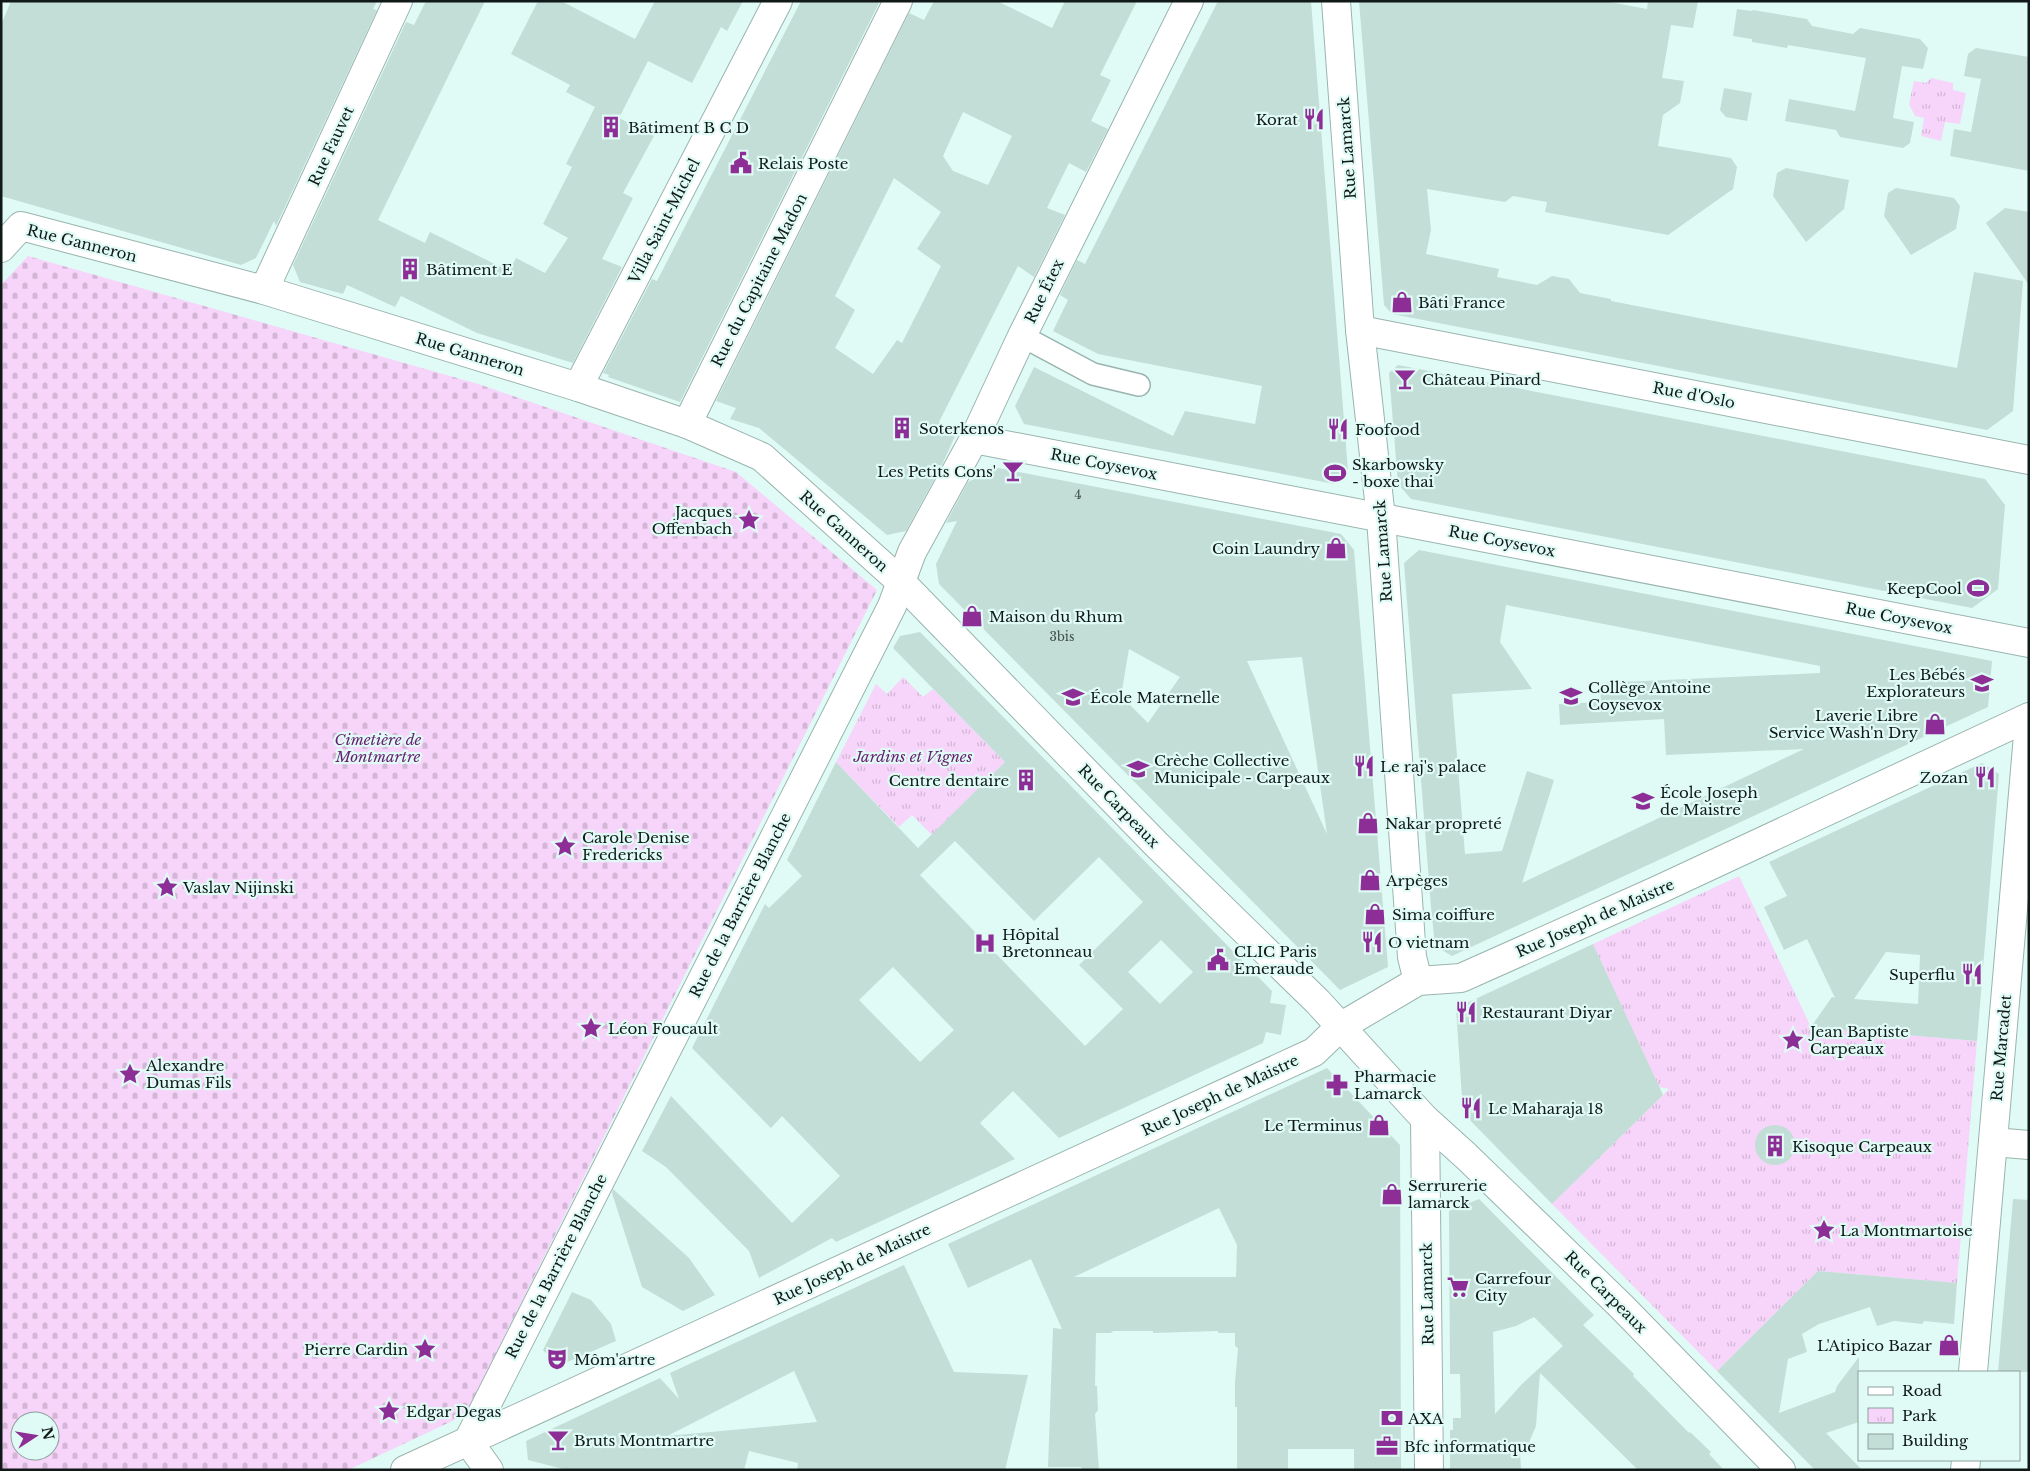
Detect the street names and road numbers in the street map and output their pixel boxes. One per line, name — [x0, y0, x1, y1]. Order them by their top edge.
street label: Rue Lamarck — [1334, 95, 1360, 200]
street label: Rue Fauvet — [304, 103, 358, 189]
street label: Villa Saint-Michel — [624, 155, 704, 288]
street label: Rue du Capitaine Madon — [707, 190, 811, 370]
street label: Rue Ganneron — [25, 220, 139, 266]
street label: Rue Étex — [1020, 256, 1068, 326]
street label: Rue Ganneron — [413, 328, 527, 380]
street label: Rue d'Oslo — [1651, 378, 1737, 412]
street label: Rue Coysevox — [1049, 444, 1159, 484]
street label: Rue Ganneron — [796, 486, 892, 576]
street label: Rue Lamarck — [1370, 498, 1396, 603]
street label: Rue Coysevox — [1447, 521, 1557, 561]
street label: Rue Coysevox — [1844, 598, 1954, 638]
street label: Rue Carpeaux — [1074, 760, 1164, 852]
street label: Rue de la Barrière Blanche — [685, 809, 795, 1001]
street label: Rue Joseph de Maistre — [1513, 875, 1677, 961]
street label: Rue Marcadet — [1987, 993, 2015, 1102]
street label: Rue Joseph de Maistre — [1138, 1050, 1302, 1140]
street label: Rue de la Barrière Blanche — [501, 1170, 611, 1362]
street label: Rue Joseph de Maistre — [770, 1219, 934, 1309]
street label: Rue Lamarck — [1417, 1242, 1437, 1345]
street label: Rue Carpeaux — [1561, 1247, 1651, 1337]

